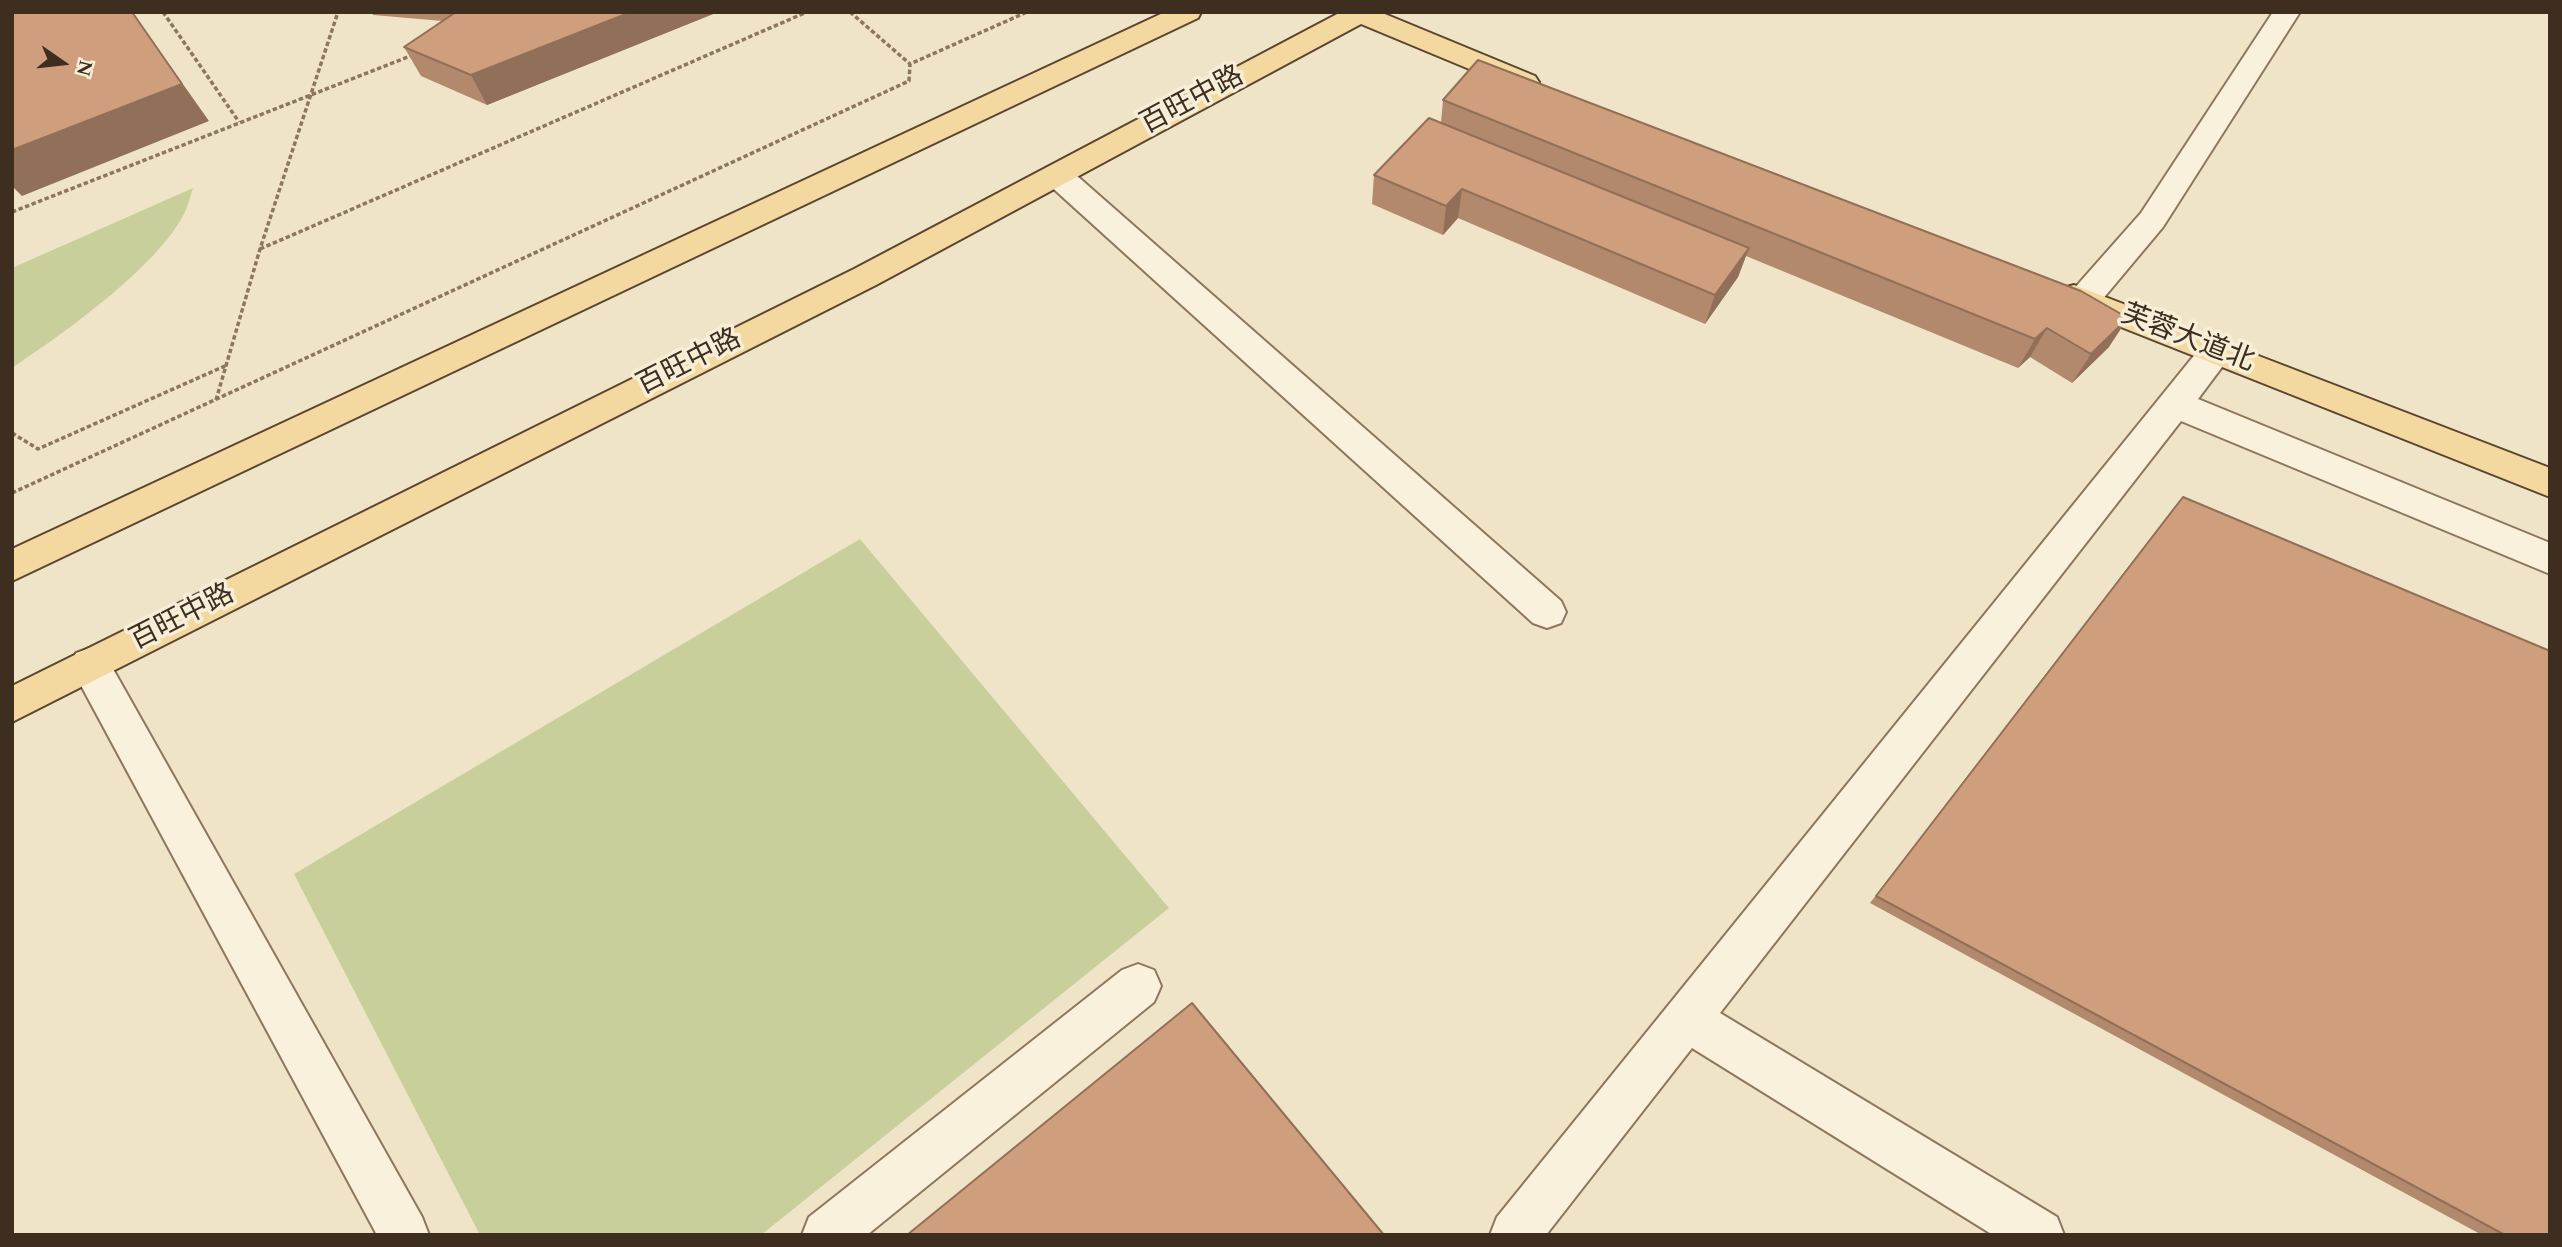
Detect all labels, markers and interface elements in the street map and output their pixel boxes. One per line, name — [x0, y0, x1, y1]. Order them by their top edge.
north arrow — [28, 28, 98, 98]
text: N — [68, 57, 100, 79]
street label: 百旺中路 — [1136, 61, 1250, 143]
street label: 芙蓉大道北 — [2116, 299, 2258, 381]
street label: 百旺中路 — [632, 324, 748, 404]
street label: 百旺中路 — [125, 579, 241, 659]

